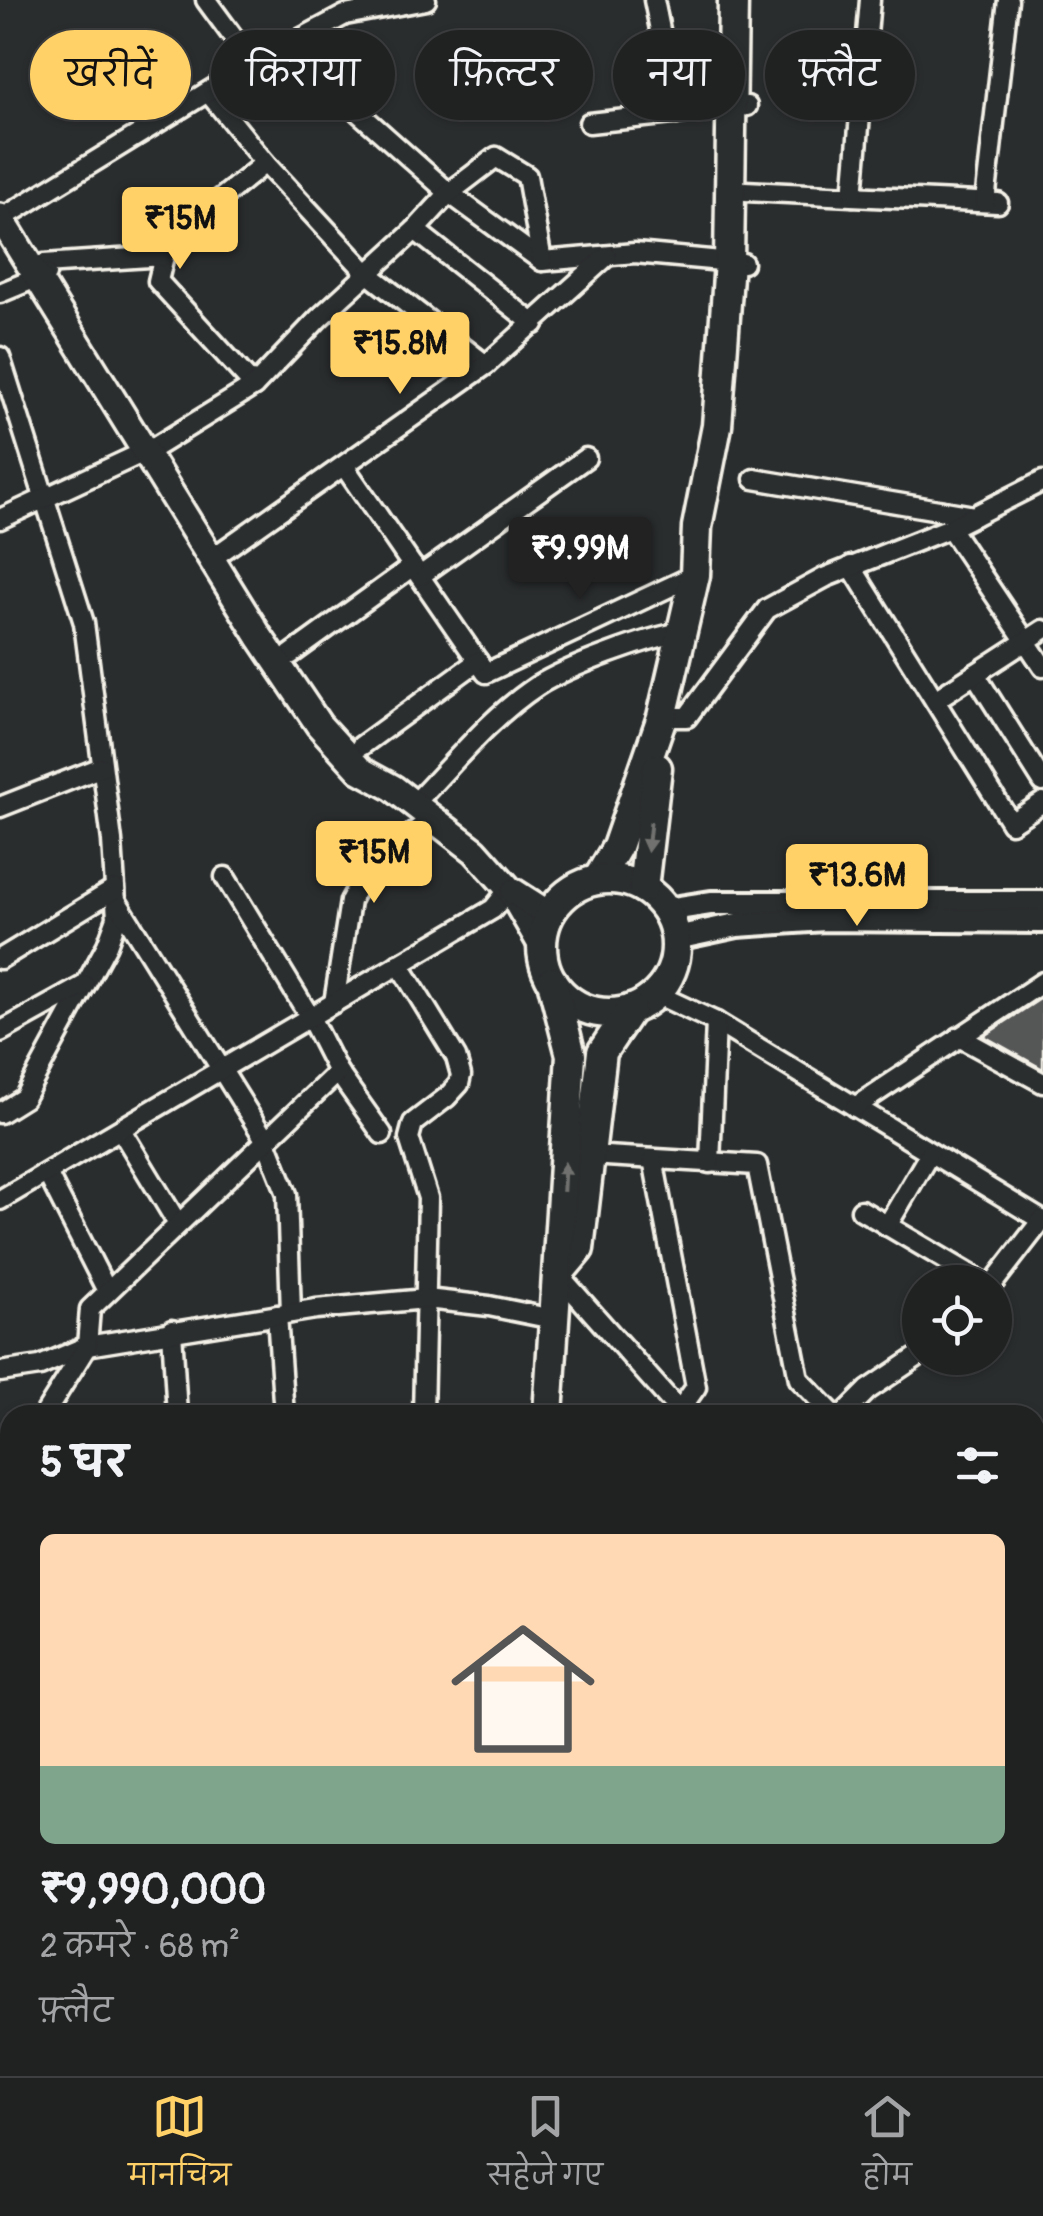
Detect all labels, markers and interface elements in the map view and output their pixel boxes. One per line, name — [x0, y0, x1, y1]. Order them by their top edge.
chip: खरीदें — [30, 30, 191, 120]
chip: किराया — [211, 30, 395, 120]
chip: फ़िल्टर — [415, 30, 593, 120]
chip: नया — [613, 30, 745, 120]
chip: फ़्लैट — [765, 30, 915, 120]
pin: ₹15M — [121, 187, 239, 272]
text: ₹15M — [144, 199, 216, 239]
pin: ₹15.8M — [319, 312, 481, 397]
text: ₹15.8M — [352, 324, 448, 364]
pin: ₹9.99M — [499, 517, 661, 602]
text: ₹9.99M — [531, 529, 629, 569]
pin: ₹15M — [315, 821, 433, 906]
one-way arrow — [641, 822, 657, 853]
text: ₹15M — [338, 833, 410, 873]
pin: ₹13.6M — [776, 844, 938, 929]
text: ₹13.6M — [808, 856, 906, 896]
one-way arrow — [556, 1161, 572, 1192]
map controls — [902, 1265, 1012, 1375]
button: locate — [902, 1265, 1012, 1375]
text: 5 घर — [40, 1437, 128, 1489]
icon: filters — [950, 1438, 1005, 1493]
icon: home — [433, 1599, 613, 1779]
text: ₹9,990,000 — [40, 1864, 266, 1916]
text: 2 कमरे · 68 m² — [40, 1927, 240, 1967]
text: फ़्लैट — [40, 1992, 113, 2032]
tab: मानचित्र — [128, 2089, 231, 2206]
tab: सहेजे गए — [488, 2089, 603, 2206]
tab: होम — [860, 2089, 915, 2206]

